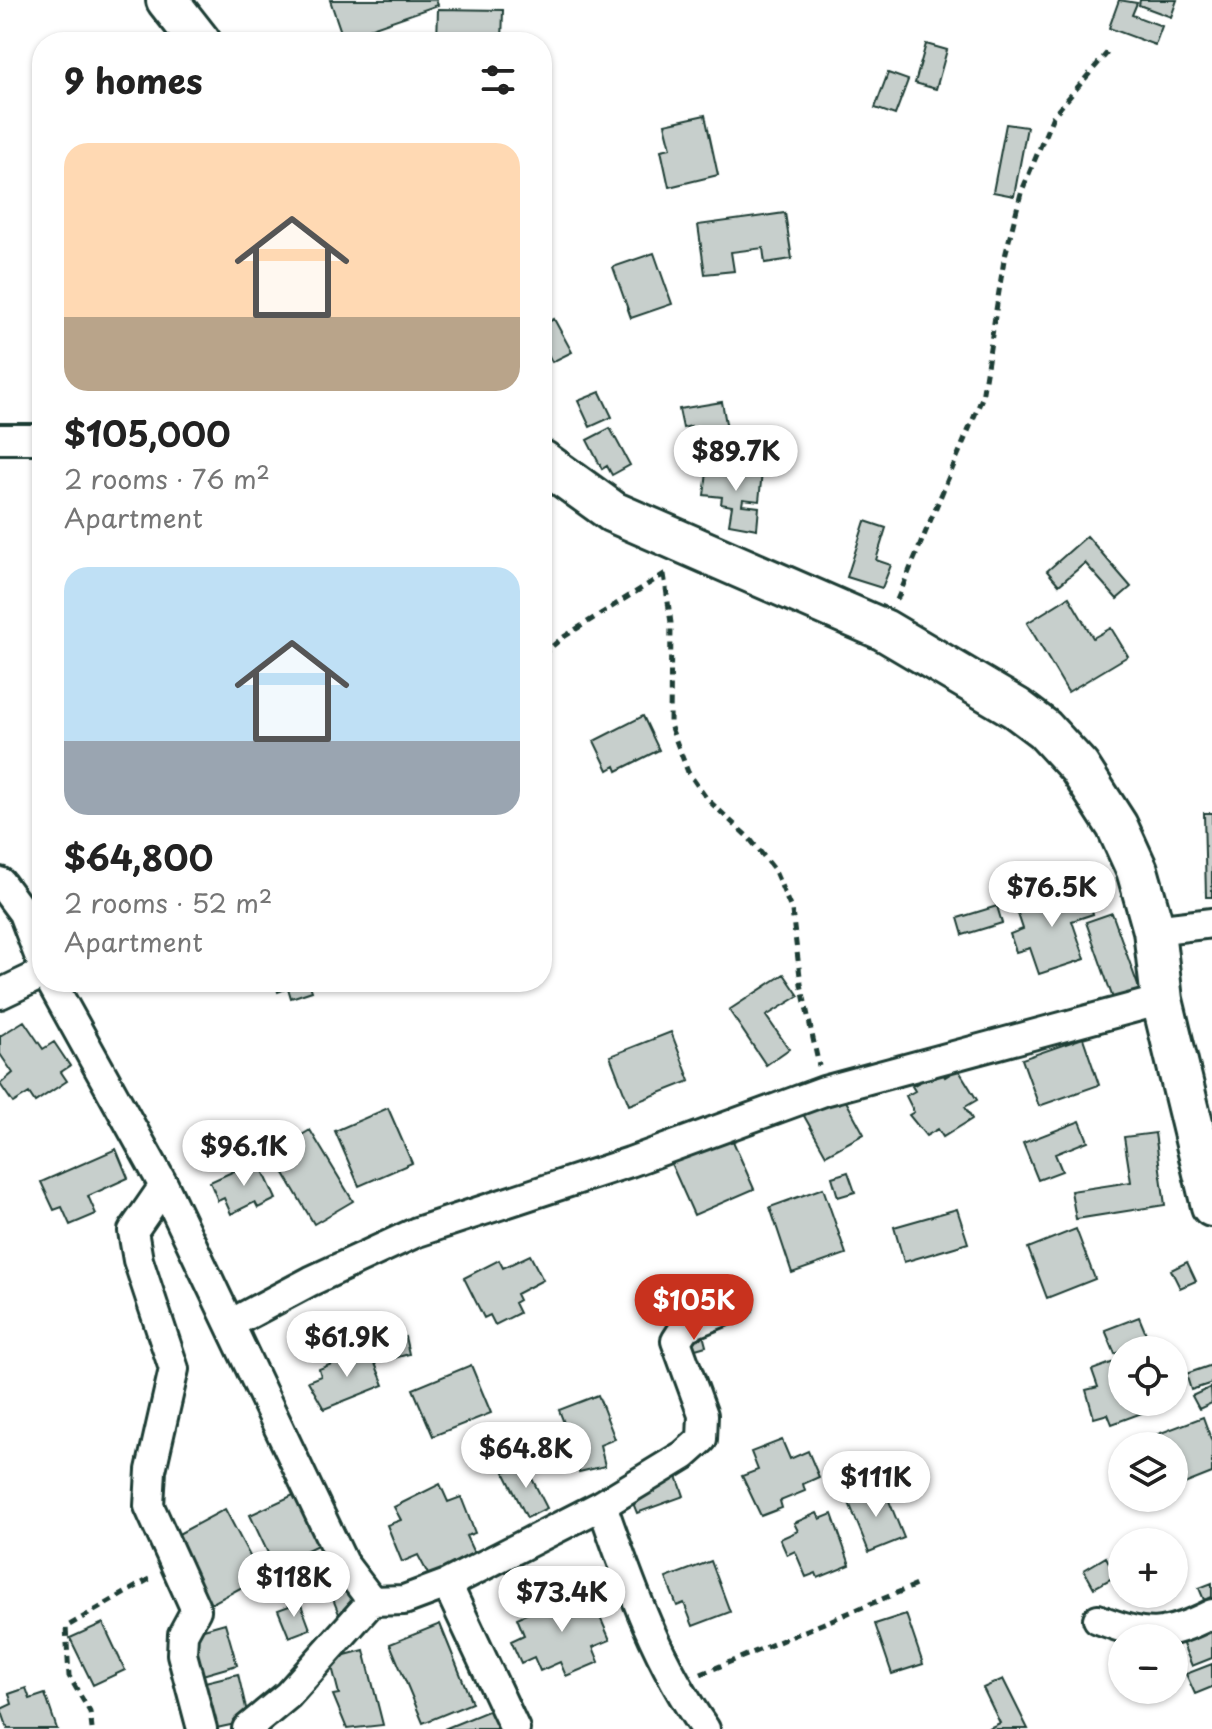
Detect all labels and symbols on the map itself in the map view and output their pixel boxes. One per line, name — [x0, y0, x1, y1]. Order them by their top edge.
pin: $89.7K — [671, 425, 801, 493]
pin: $76.5K — [987, 861, 1117, 929]
pin: $96.1K — [179, 1120, 309, 1188]
pin: $105K — [638, 1274, 750, 1342]
pin: $61.9K — [282, 1311, 412, 1379]
pin: $64.8K — [461, 1422, 591, 1490]
pin: $111K — [820, 1451, 932, 1519]
pin: $118K — [238, 1551, 350, 1619]
pin: $73.4K — [497, 1566, 627, 1634]

